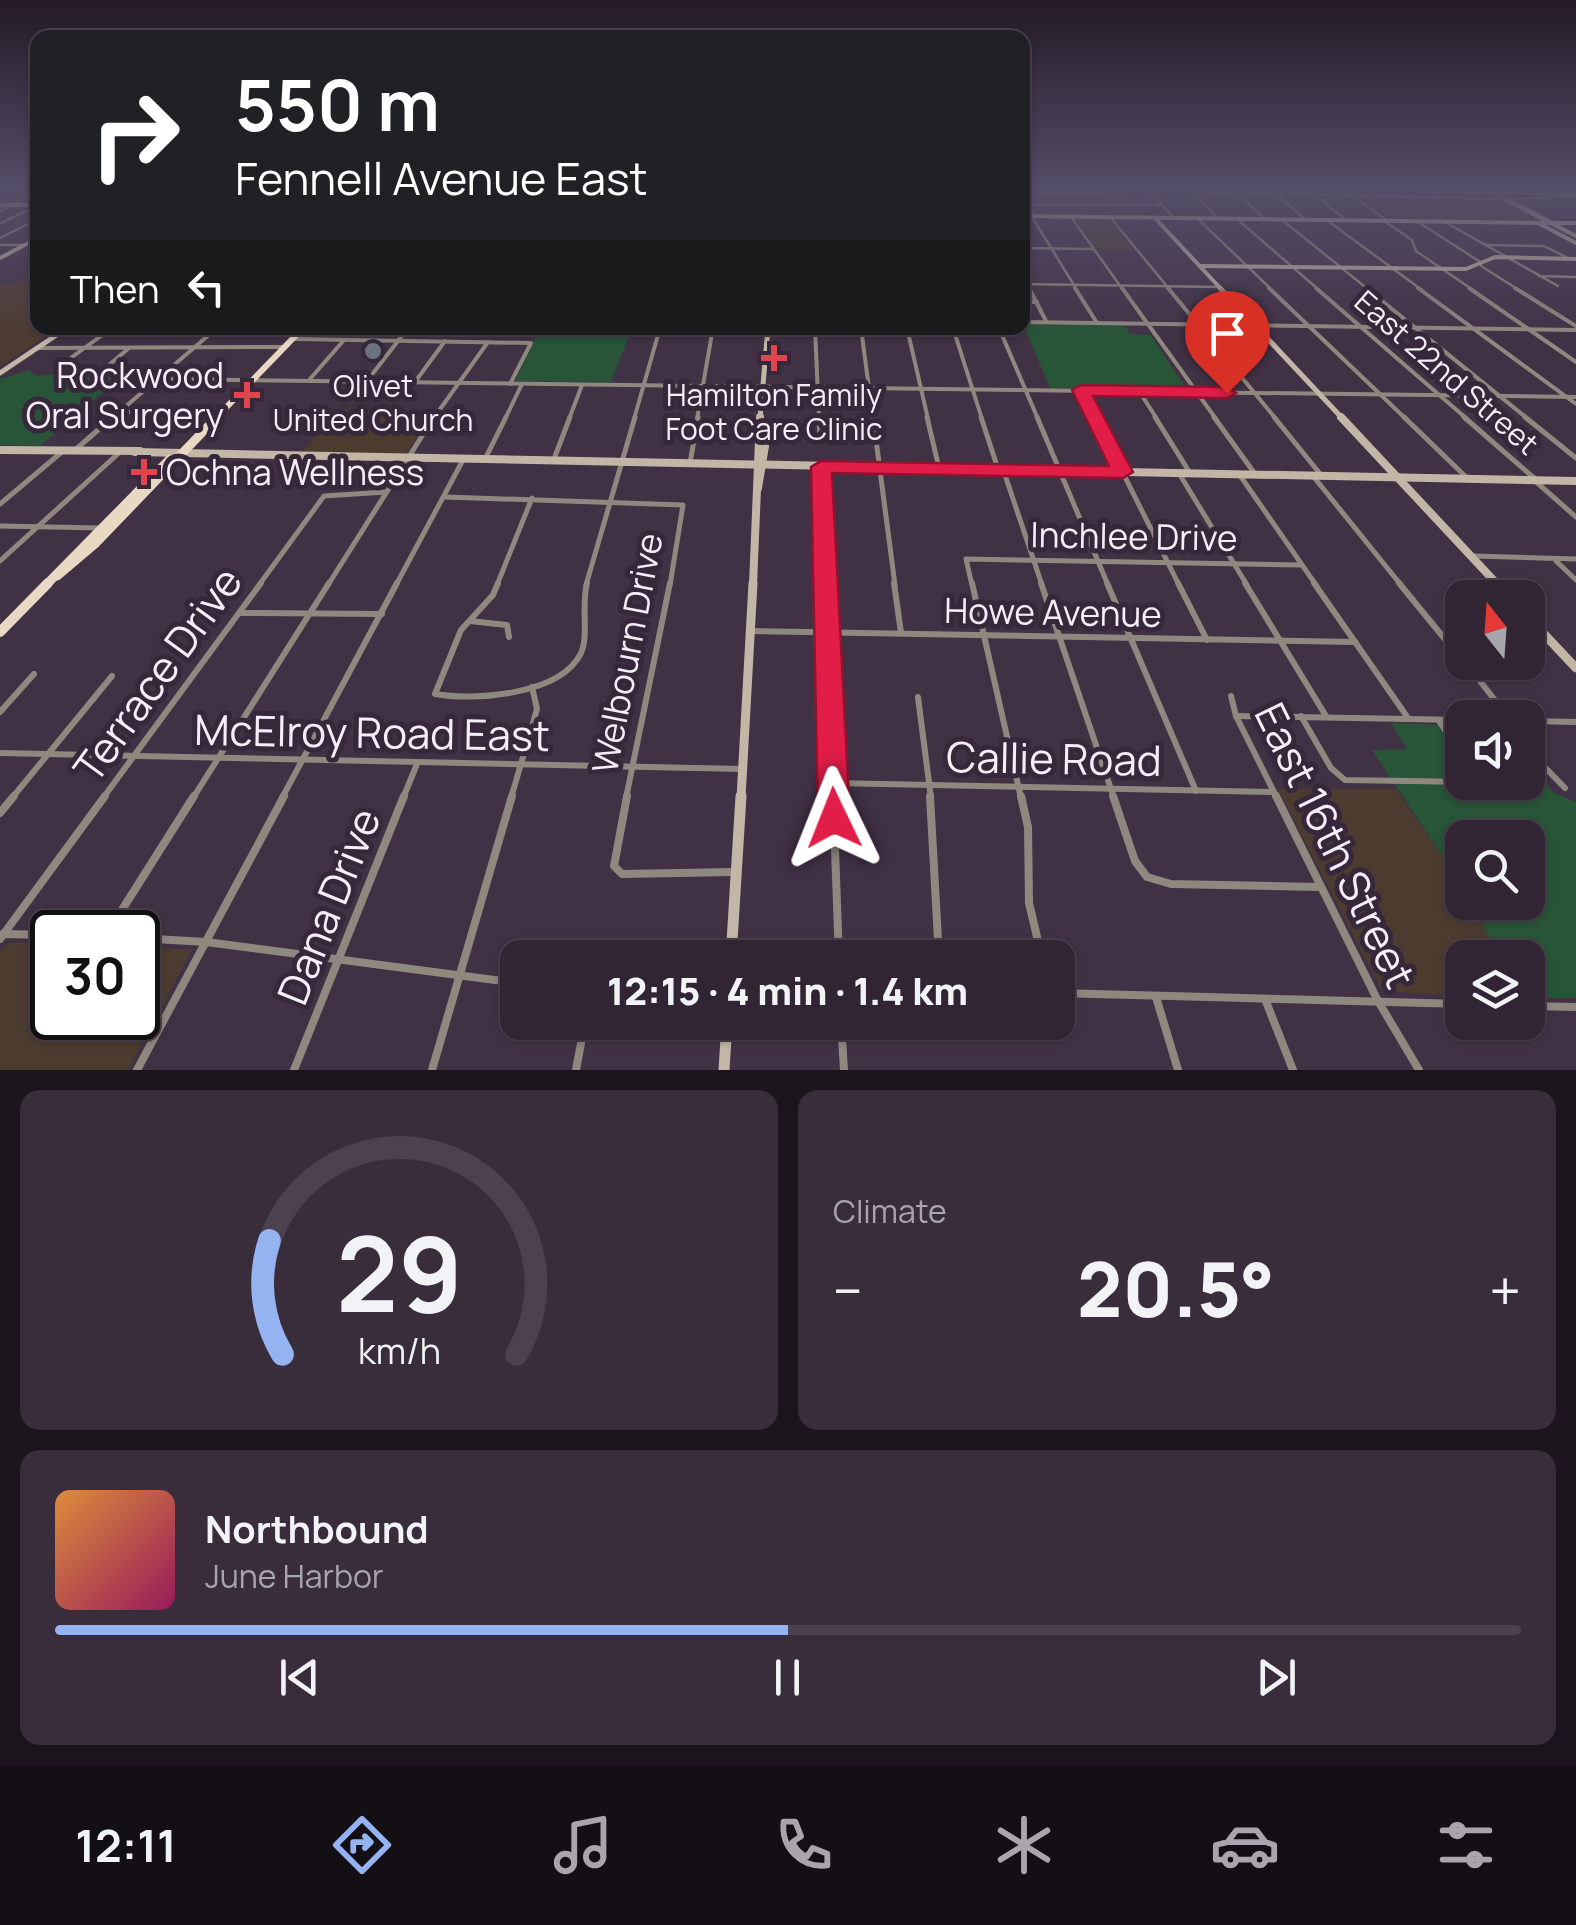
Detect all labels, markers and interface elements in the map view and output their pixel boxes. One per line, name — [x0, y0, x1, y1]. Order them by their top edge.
text: 550 m — [235, 56, 440, 152]
icon: right — [70, 70, 200, 200]
text: Fennell Avenue East — [235, 147, 648, 209]
icon: left — [179, 260, 234, 315]
text: Then — [70, 262, 159, 314]
street label: East 22nd Street — [1346, 281, 1548, 463]
pin — [1185, 291, 1270, 394]
icon: arrive — [1200, 306, 1255, 361]
marker: Olivet United Church — [362, 340, 384, 362]
marker: Hamilton Family Foot Care Clinic — [761, 345, 787, 371]
place label: Rockwood Oral Surgery — [26, 351, 224, 439]
place label: Olivet United Church — [273, 365, 473, 440]
place label: Hamilton Family Foot Care Clinic — [665, 374, 883, 449]
marker: Rockwood Oral Surgery — [234, 382, 260, 408]
place label: Ochna Wellness — [166, 448, 424, 496]
marker: Ochna Wellness — [131, 459, 157, 485]
street label: Inchlee Drive — [1030, 510, 1238, 562]
street label: Welbourn Drive — [580, 529, 674, 777]
street label: Terrace Drive — [59, 555, 255, 793]
north arrow — [1445, 580, 1545, 680]
map controls — [1445, 580, 1545, 1040]
street label: Howe Avenue — [944, 586, 1162, 638]
street label: East 16th Street — [1242, 693, 1430, 997]
street label: McElroy Road East — [194, 700, 550, 764]
button: sound — [1445, 700, 1545, 800]
street label: Callie Road — [946, 727, 1162, 789]
position arrow — [782, 766, 886, 870]
street label: Dana Drive — [262, 799, 394, 1013]
button: search — [1445, 820, 1545, 920]
speed limit sign: 30 — [30, 910, 160, 1040]
button: layers — [1445, 940, 1545, 1040]
text: 12:15 · 4 min · 1.4 km — [607, 964, 968, 1016]
text: Climate — [833, 1189, 947, 1233]
text: 29 — [336, 1201, 462, 1343]
text: 20.5° — [1077, 1237, 1275, 1340]
text: − — [833, 1252, 863, 1328]
text: + — [1489, 1252, 1521, 1328]
text: km/h — [357, 1326, 441, 1375]
text: Northbound — [205, 1502, 429, 1554]
text: June Harbor — [205, 1554, 383, 1598]
icon: previous — [272, 1650, 327, 1705]
icon: pause — [760, 1650, 815, 1705]
icon: next — [1249, 1650, 1304, 1705]
icon: directions — [327, 1810, 397, 1880]
icon: music — [548, 1810, 618, 1880]
icon: phone — [769, 1810, 839, 1880]
icon: climate — [989, 1810, 1059, 1880]
icon: car — [1210, 1810, 1280, 1880]
icon: filters — [1431, 1810, 1501, 1880]
text: 12:11 — [75, 1814, 177, 1876]

